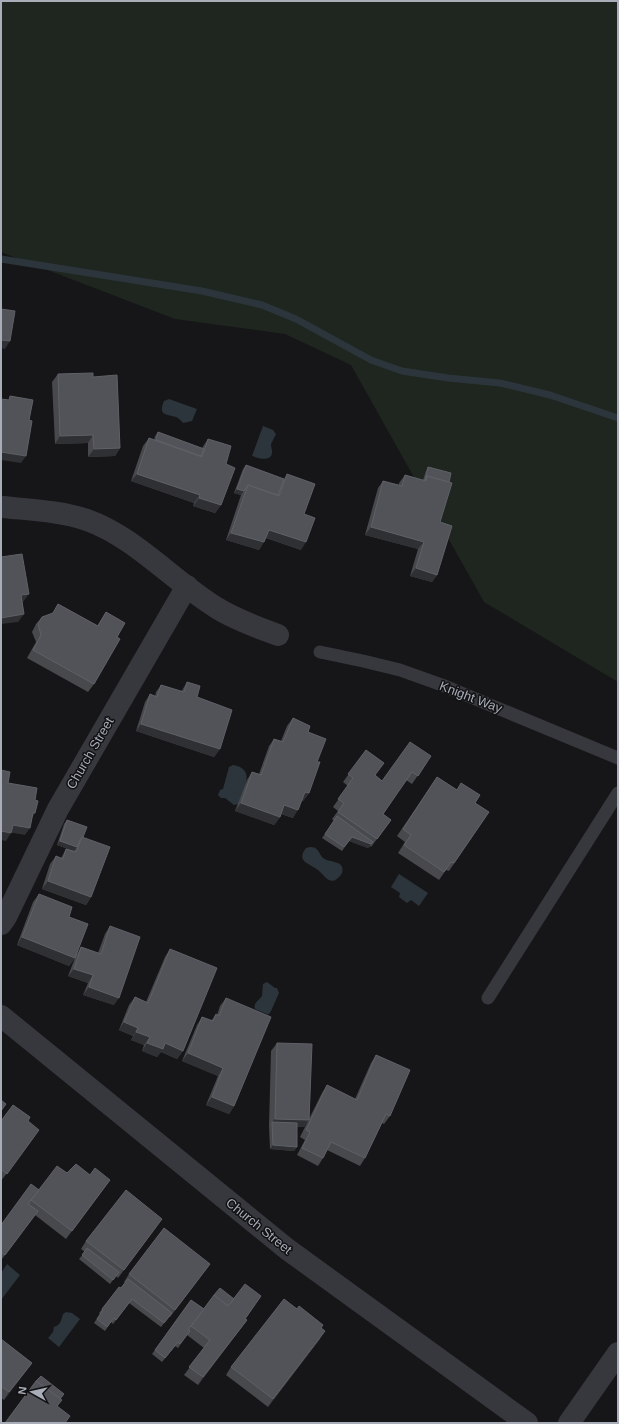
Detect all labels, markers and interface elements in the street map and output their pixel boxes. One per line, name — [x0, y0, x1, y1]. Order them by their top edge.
street label: Knight Way — [438, 678, 505, 716]
street label: Church Street — [63, 714, 117, 791]
street label: Church Street — [223, 1195, 295, 1257]
north arrow — [12, 1372, 52, 1412]
text: N — [16, 1386, 29, 1395]

